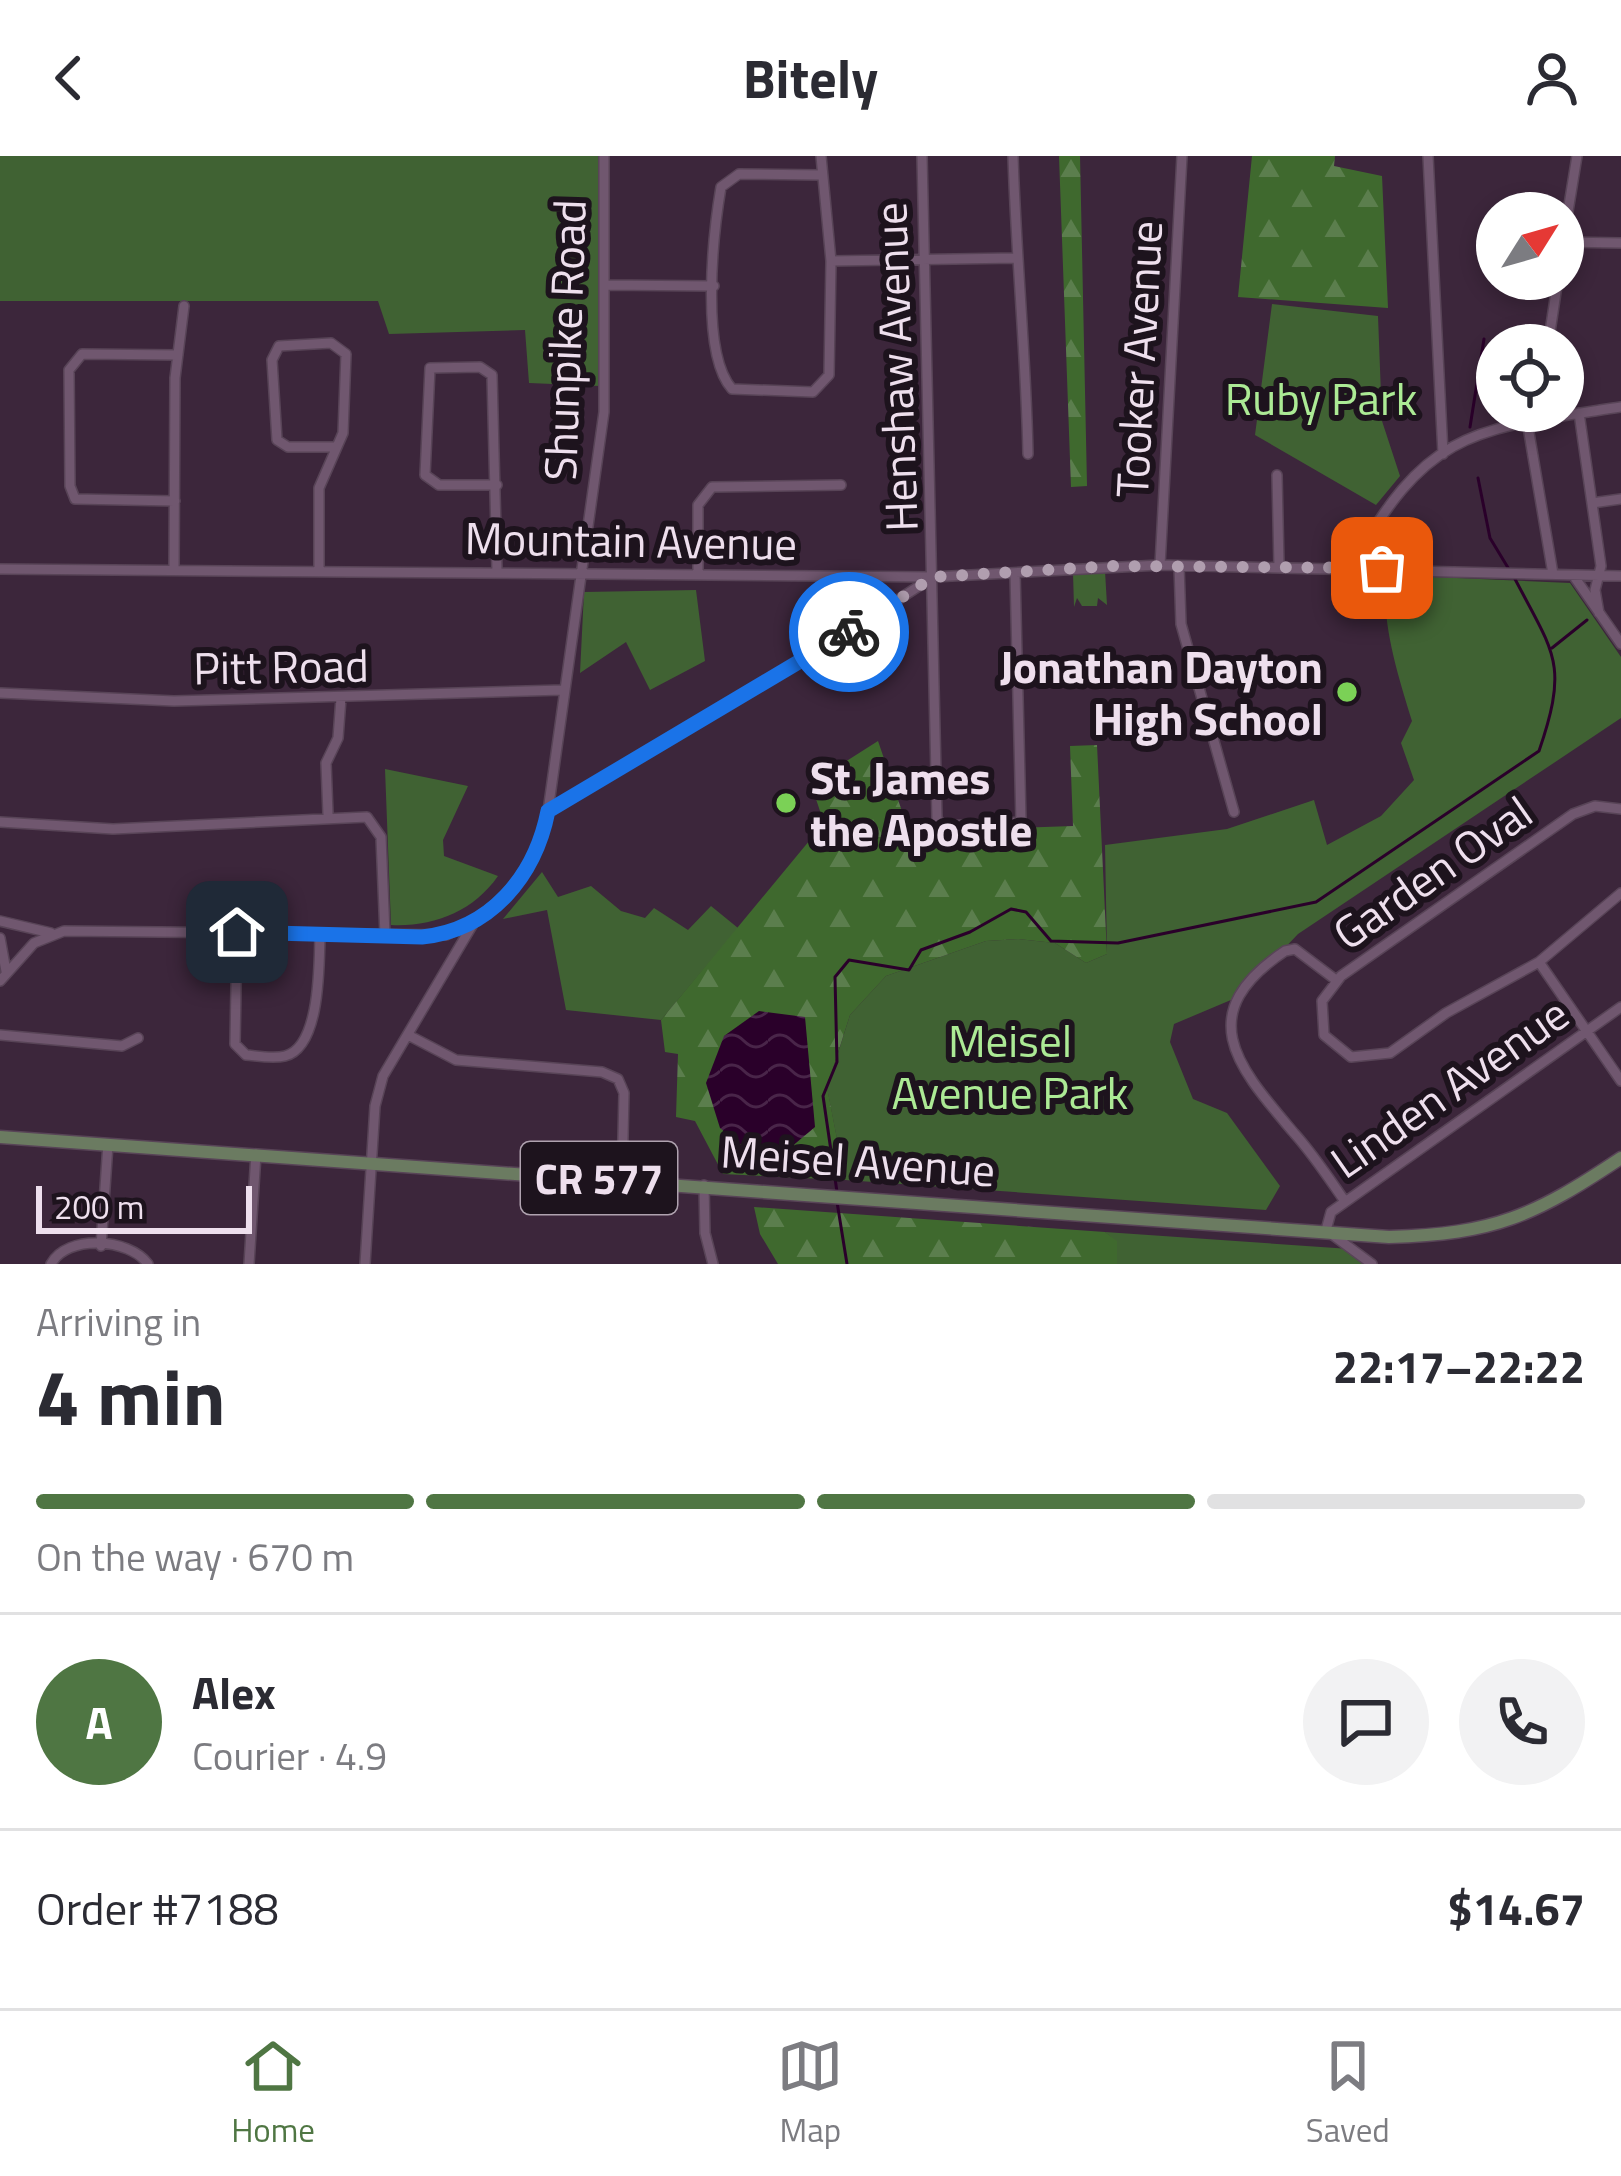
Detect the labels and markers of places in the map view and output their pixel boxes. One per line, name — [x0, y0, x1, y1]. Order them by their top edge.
pin — [1331, 517, 1433, 619]
place label: Jonathan Dayton High School — [1000, 632, 1323, 752]
marker: Jonathan Dayton High School — [1334, 679, 1360, 705]
place label: St. James the Apostle — [810, 743, 1032, 863]
marker: St. James the Apostle — [773, 790, 799, 816]
pin — [186, 881, 288, 983]

